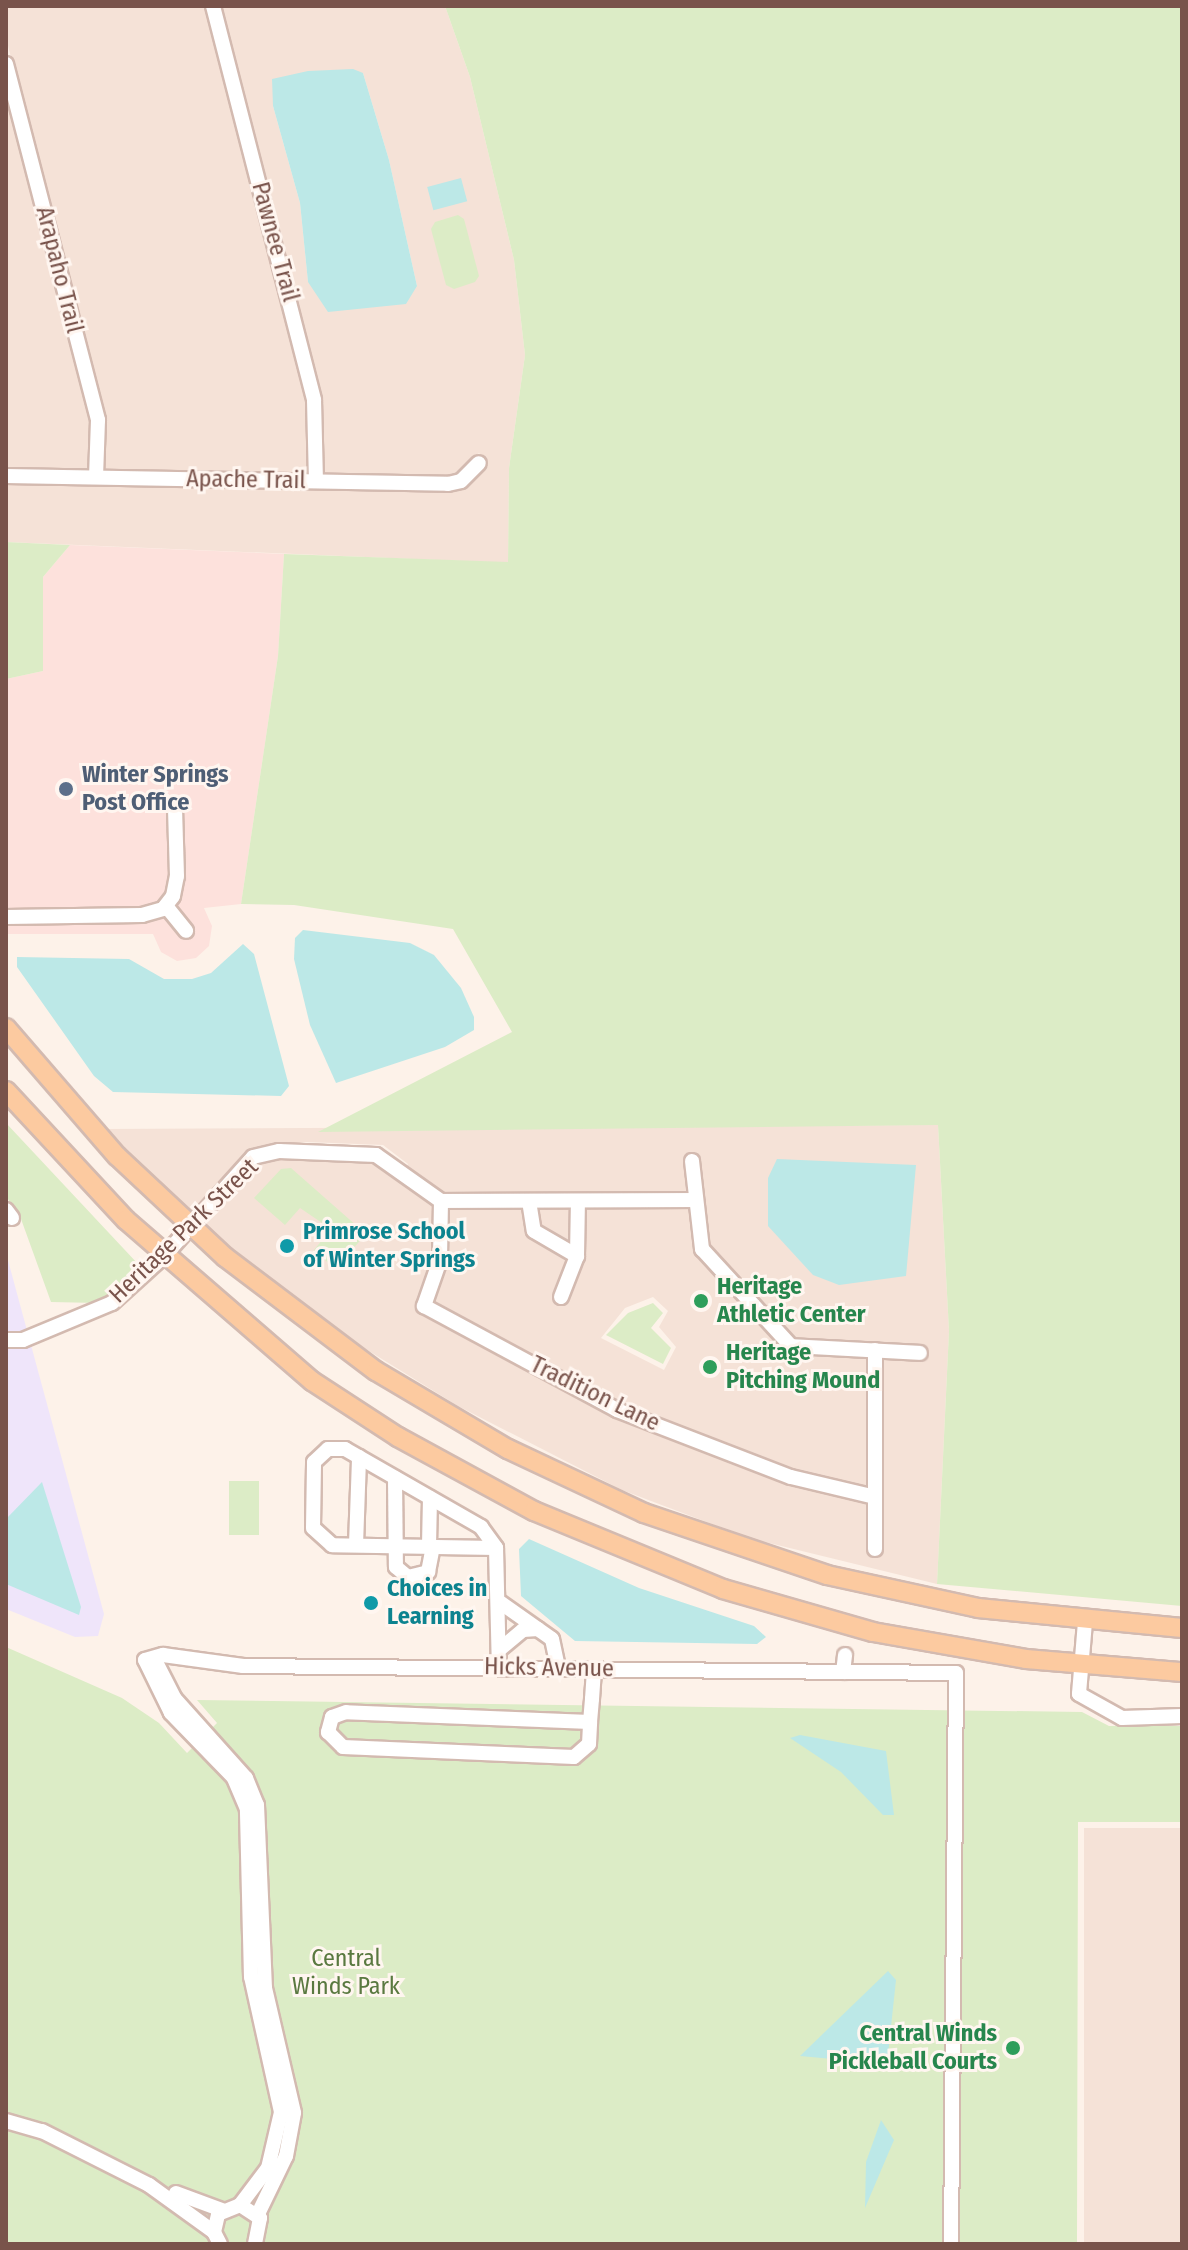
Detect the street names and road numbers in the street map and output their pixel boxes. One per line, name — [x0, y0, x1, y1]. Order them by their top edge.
street label: Pawnee Trail — [245, 179, 305, 305]
street label: Arapaho Trail — [29, 204, 89, 336]
street label: Apache Trail — [186, 465, 306, 495]
street label: Heritage Park Street — [104, 1153, 264, 1309]
street label: Tradition Lane — [526, 1350, 664, 1438]
street label: Hicks Avenue — [484, 1652, 614, 1684]

